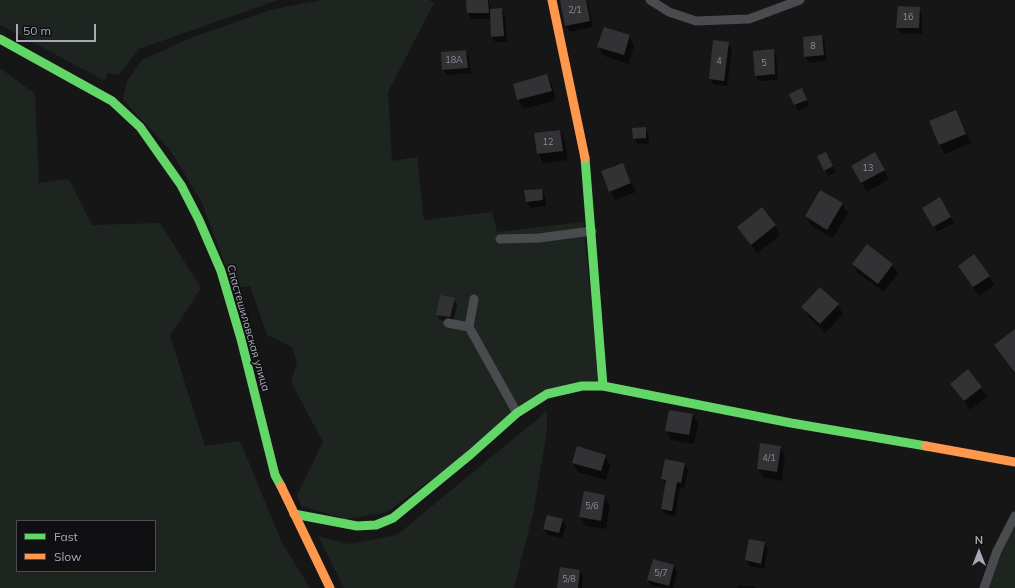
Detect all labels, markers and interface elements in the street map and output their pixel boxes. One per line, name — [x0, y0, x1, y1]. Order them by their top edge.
house number: 2/1 — [568, 5, 582, 15]
house number: 16 — [903, 12, 913, 22]
scale bar — [18, 16, 98, 42]
text: 50 m — [23, 23, 51, 38]
house number: 8 — [810, 41, 816, 51]
house number: 18А — [445, 55, 463, 65]
house number: 4 — [716, 56, 722, 66]
house number: 5 — [761, 58, 767, 68]
house number: 12 — [543, 137, 553, 147]
house number: 13 — [863, 163, 873, 173]
street label: Спастешиловская улица — [224, 263, 272, 393]
house number: 4/1 — [762, 453, 776, 463]
house number: 5/6 — [585, 501, 599, 511]
legend — [16, 520, 156, 572]
text: Fast — [54, 529, 78, 544]
north arrow — [959, 532, 999, 572]
text: N — [975, 533, 983, 547]
text: Slow — [54, 549, 82, 564]
house number: 5/7 — [654, 568, 668, 578]
house number: 5/8 — [562, 574, 576, 584]

